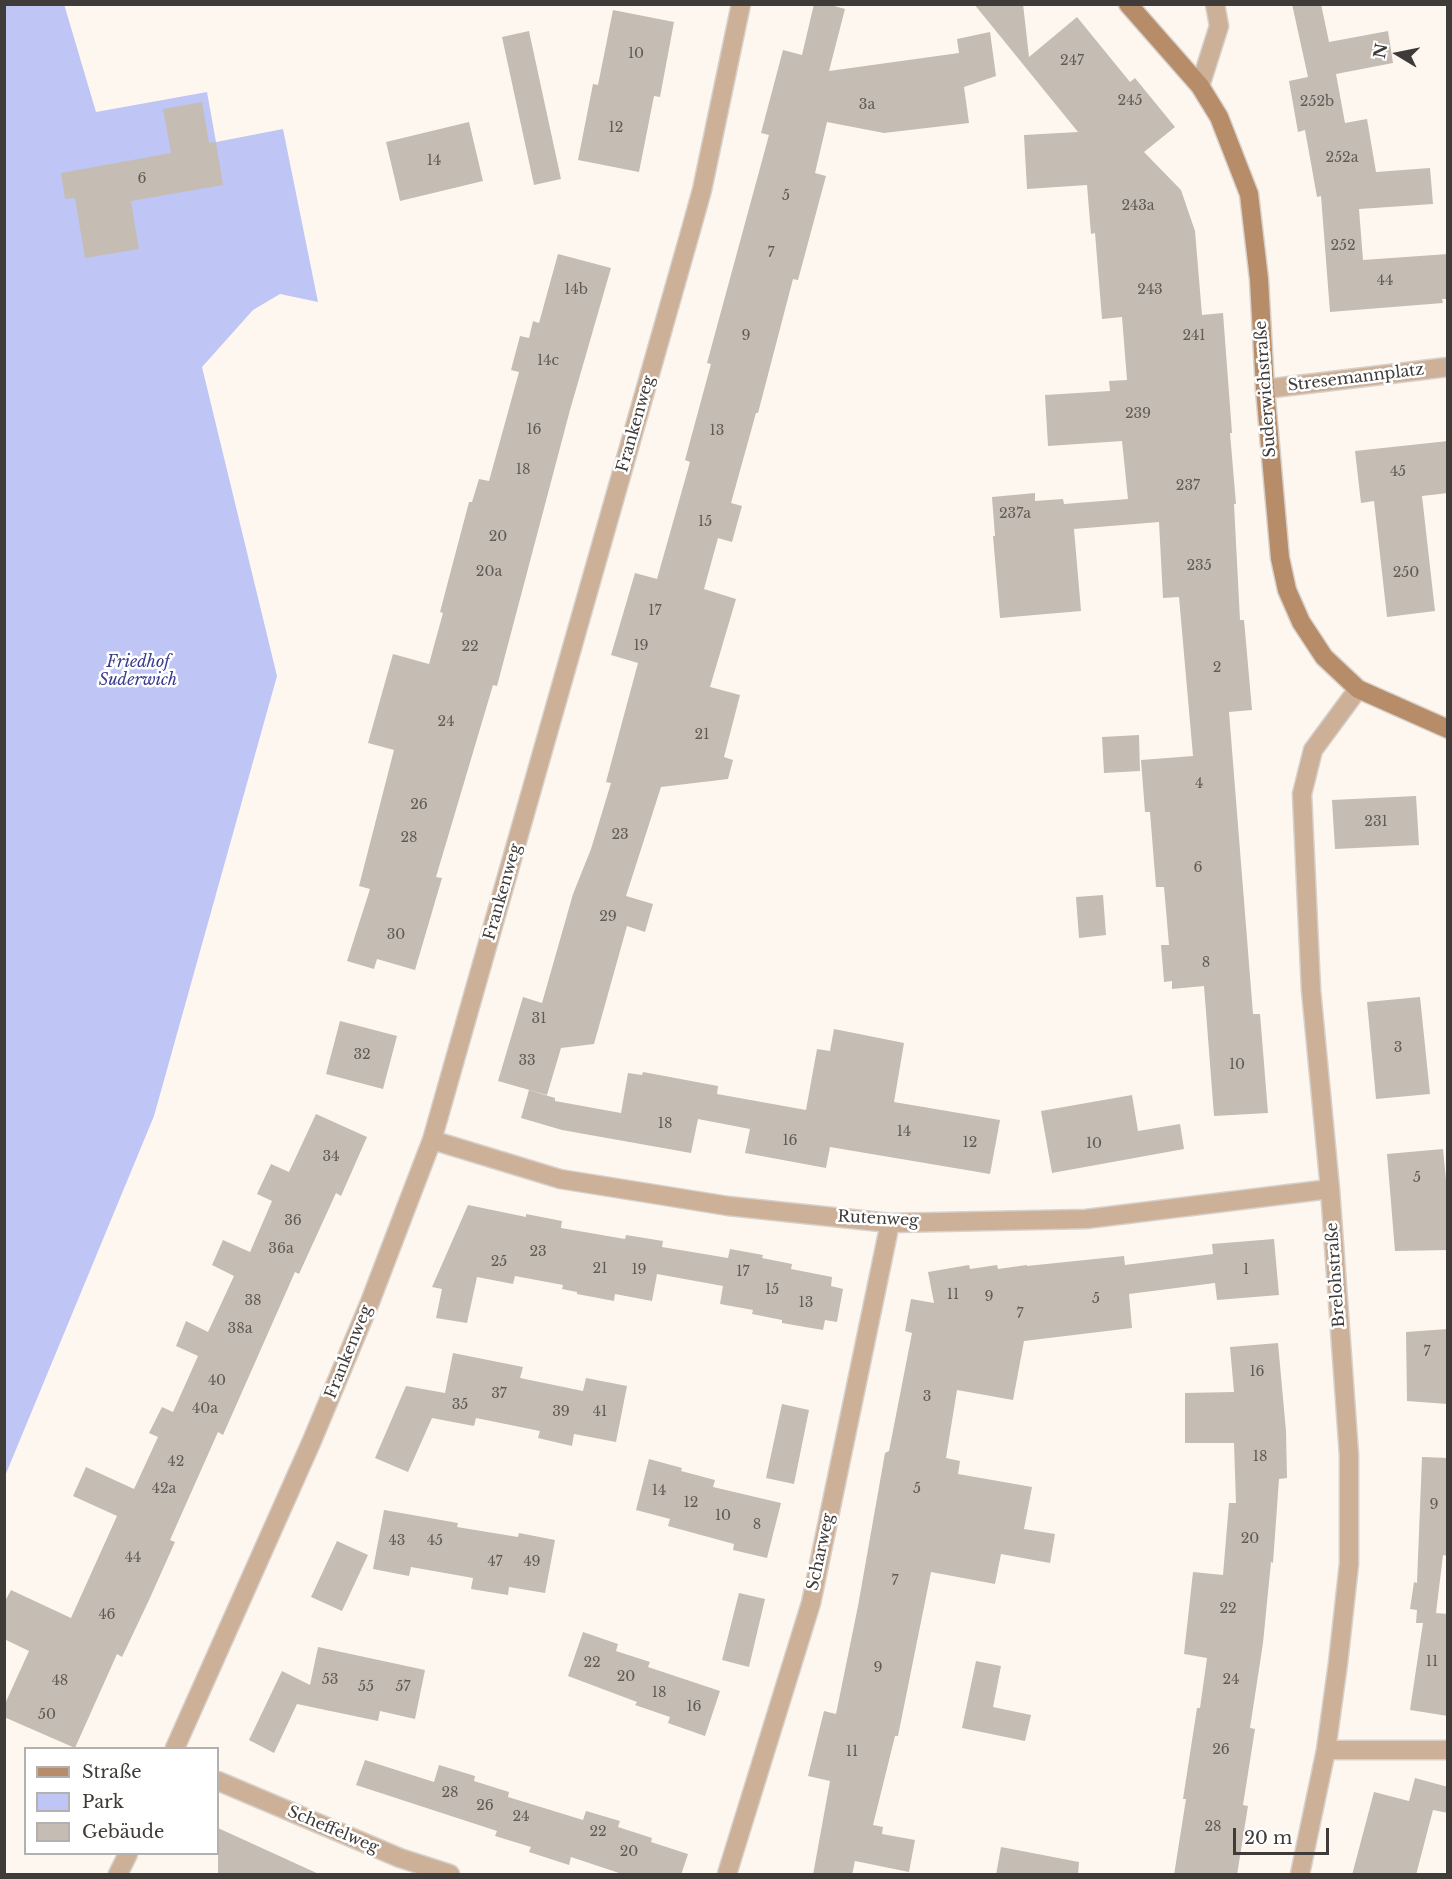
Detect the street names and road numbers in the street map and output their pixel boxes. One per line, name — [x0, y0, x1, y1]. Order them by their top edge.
street label: Suderwichstraße — [1252, 320, 1280, 458]
street label: Stresemannplatz — [1287, 360, 1425, 396]
street label: Frankenweg — [613, 374, 659, 474]
street label: Frankenweg — [480, 842, 526, 942]
street label: Rutenweg — [837, 1207, 919, 1231]
street label: Brelohstraße — [1323, 1222, 1349, 1328]
street label: Frankenweg — [321, 1302, 377, 1402]
street label: Scharweg — [803, 1512, 839, 1592]
street label: Scheffelweg — [285, 1802, 381, 1858]

